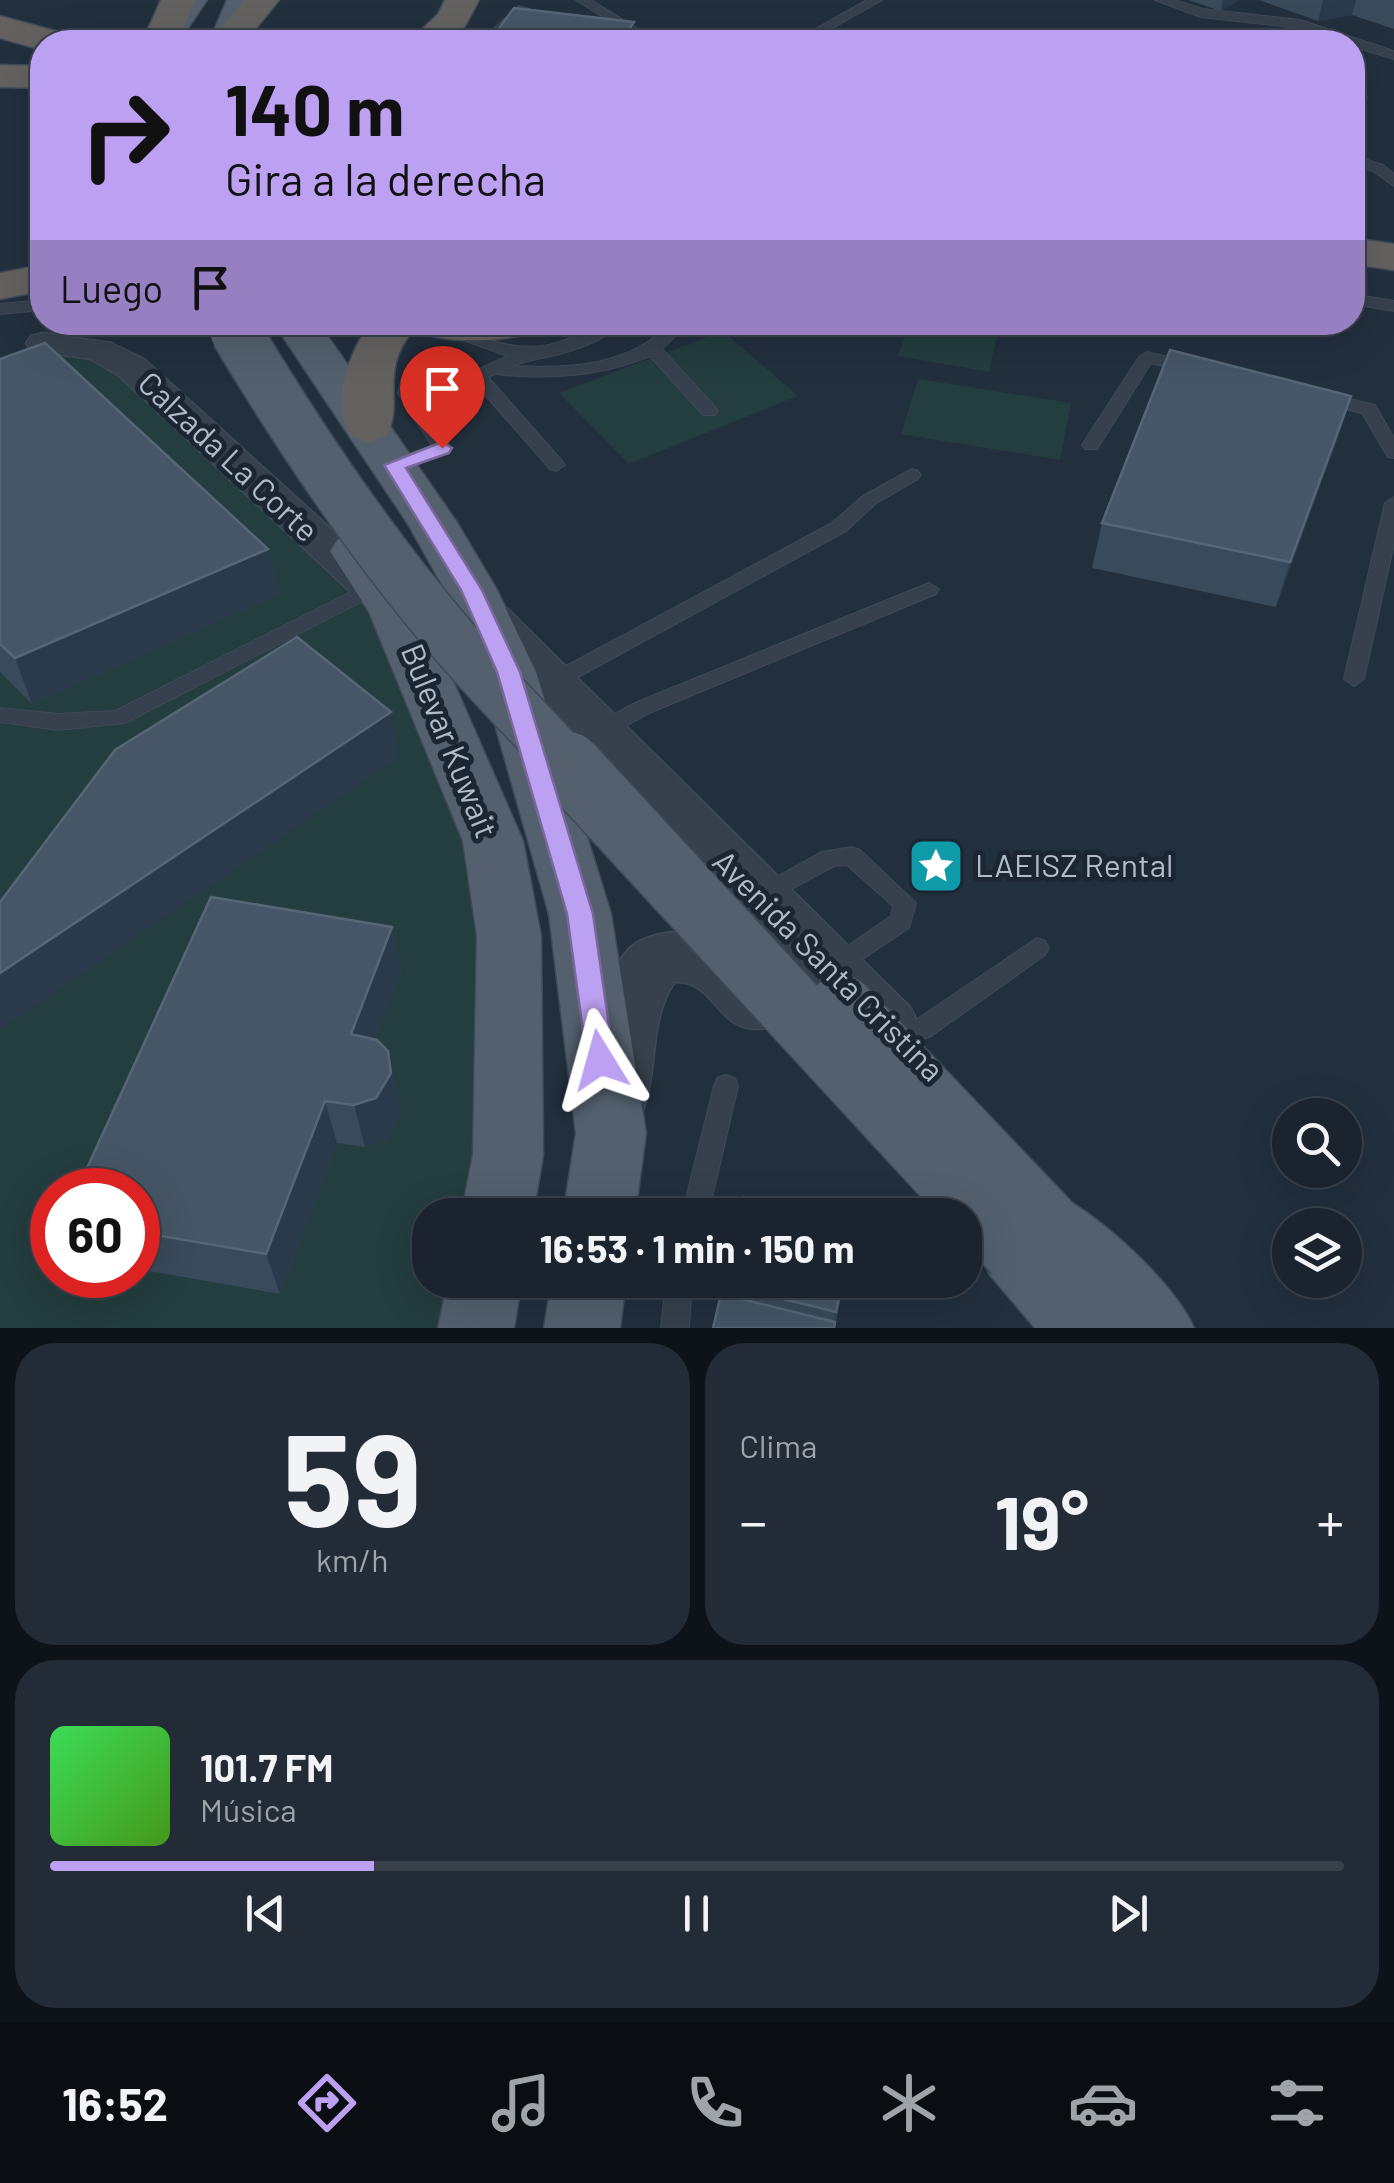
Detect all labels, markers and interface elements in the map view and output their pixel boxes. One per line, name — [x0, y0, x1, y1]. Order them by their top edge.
text: 140 m — [225, 66, 404, 150]
icon: right — [60, 70, 190, 200]
text: Gira a la derecha — [225, 151, 546, 205]
icon: arrive — [183, 260, 238, 315]
text: Luego — [60, 265, 163, 311]
pin — [400, 346, 485, 449]
icon: arrive — [415, 361, 470, 416]
street label: Calzada La Corte — [132, 363, 327, 548]
street label: Bulevar Kuwait — [395, 638, 507, 843]
place icon: LAEISZ Rental — [906, 836, 966, 896]
street label: Avenida Santa Cristina — [706, 841, 953, 1088]
place label: LAEISZ Rental — [975, 845, 1173, 883]
position arrow — [548, 1008, 652, 1112]
map controls — [1272, 1098, 1362, 1298]
button: search — [1272, 1098, 1362, 1188]
speed limit sign: 60 — [30, 1168, 160, 1298]
button: layers — [1272, 1208, 1362, 1298]
text: 16:53 · 1 min · 150 m — [539, 1225, 855, 1271]
text: 59 — [283, 1397, 422, 1553]
text: Clima — [740, 1426, 817, 1464]
text: 19° — [994, 1475, 1089, 1565]
text: − — [740, 1487, 767, 1553]
text: + — [1316, 1487, 1344, 1553]
text: km/h — [316, 1540, 388, 1578]
text: 101.7 FM — [200, 1744, 333, 1790]
text: Música — [200, 1790, 297, 1828]
icon: previous — [238, 1886, 293, 1941]
icon: pause — [669, 1886, 724, 1941]
icon: next — [1101, 1886, 1156, 1941]
icon: directions — [292, 2068, 362, 2138]
icon: music — [486, 2068, 556, 2138]
icon: phone — [680, 2068, 750, 2138]
icon: climate — [874, 2068, 944, 2138]
icon: car — [1068, 2068, 1138, 2138]
icon: filters — [1262, 2068, 1332, 2138]
text: 16:52 — [62, 2076, 168, 2130]

